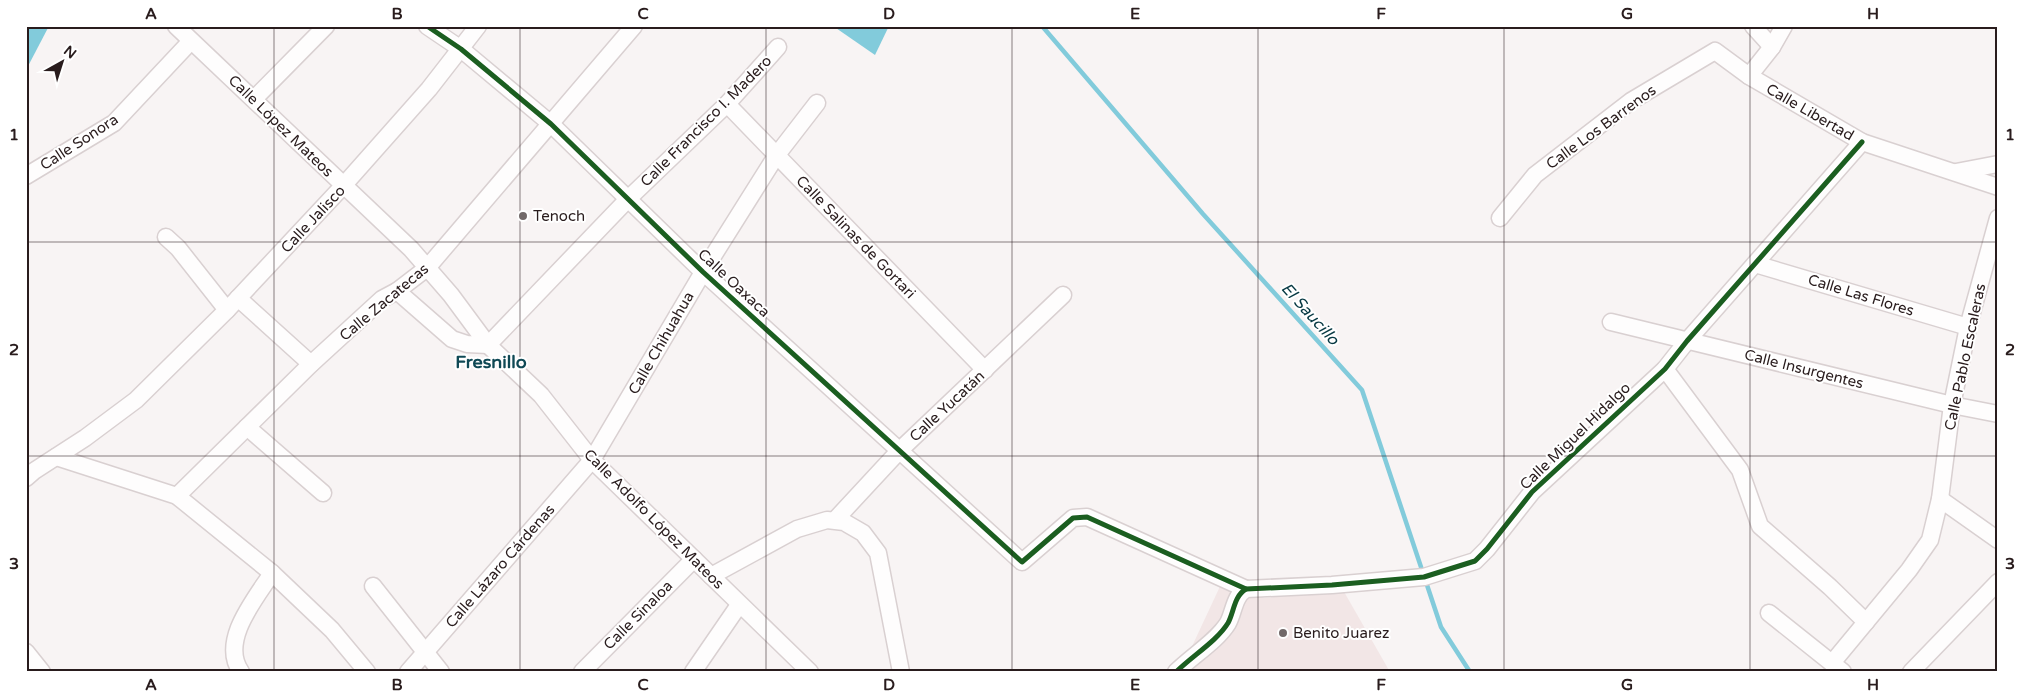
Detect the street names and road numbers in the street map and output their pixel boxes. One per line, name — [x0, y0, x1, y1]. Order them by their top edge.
street label: Calle Francisco I. Madero — [637, 52, 775, 190]
street label: Calle López Mateos — [225, 71, 337, 181]
street label: Calle Libertad — [1763, 80, 1857, 144]
street label: Calle Los Barrenos — [1542, 81, 1660, 173]
street label: Calle Sonora — [37, 110, 121, 174]
street label: Calle Salinas de Gortari — [792, 172, 920, 302]
street label: Calle Jalisco — [277, 181, 349, 257]
street label: Calle Oaxaca — [694, 245, 774, 321]
street label: Calle Zacatecas — [336, 260, 432, 344]
street label: Calle Las Flores — [1806, 270, 1916, 320]
street label: Calle Pablo Escaleras — [1941, 282, 1989, 432]
street label: Calle Chihuahua — [624, 289, 698, 397]
street label: Calle Insurgentes — [1743, 346, 1865, 392]
street label: Calle Yucatán — [906, 367, 988, 445]
street label: Calle Miguel Hidalgo — [1516, 379, 1634, 493]
street label: Calle Adolfo López Mateos — [580, 445, 728, 593]
street label: Calle Lázaro Cárdenas — [442, 501, 558, 631]
street label: Calle Sinaloa — [600, 577, 676, 653]

